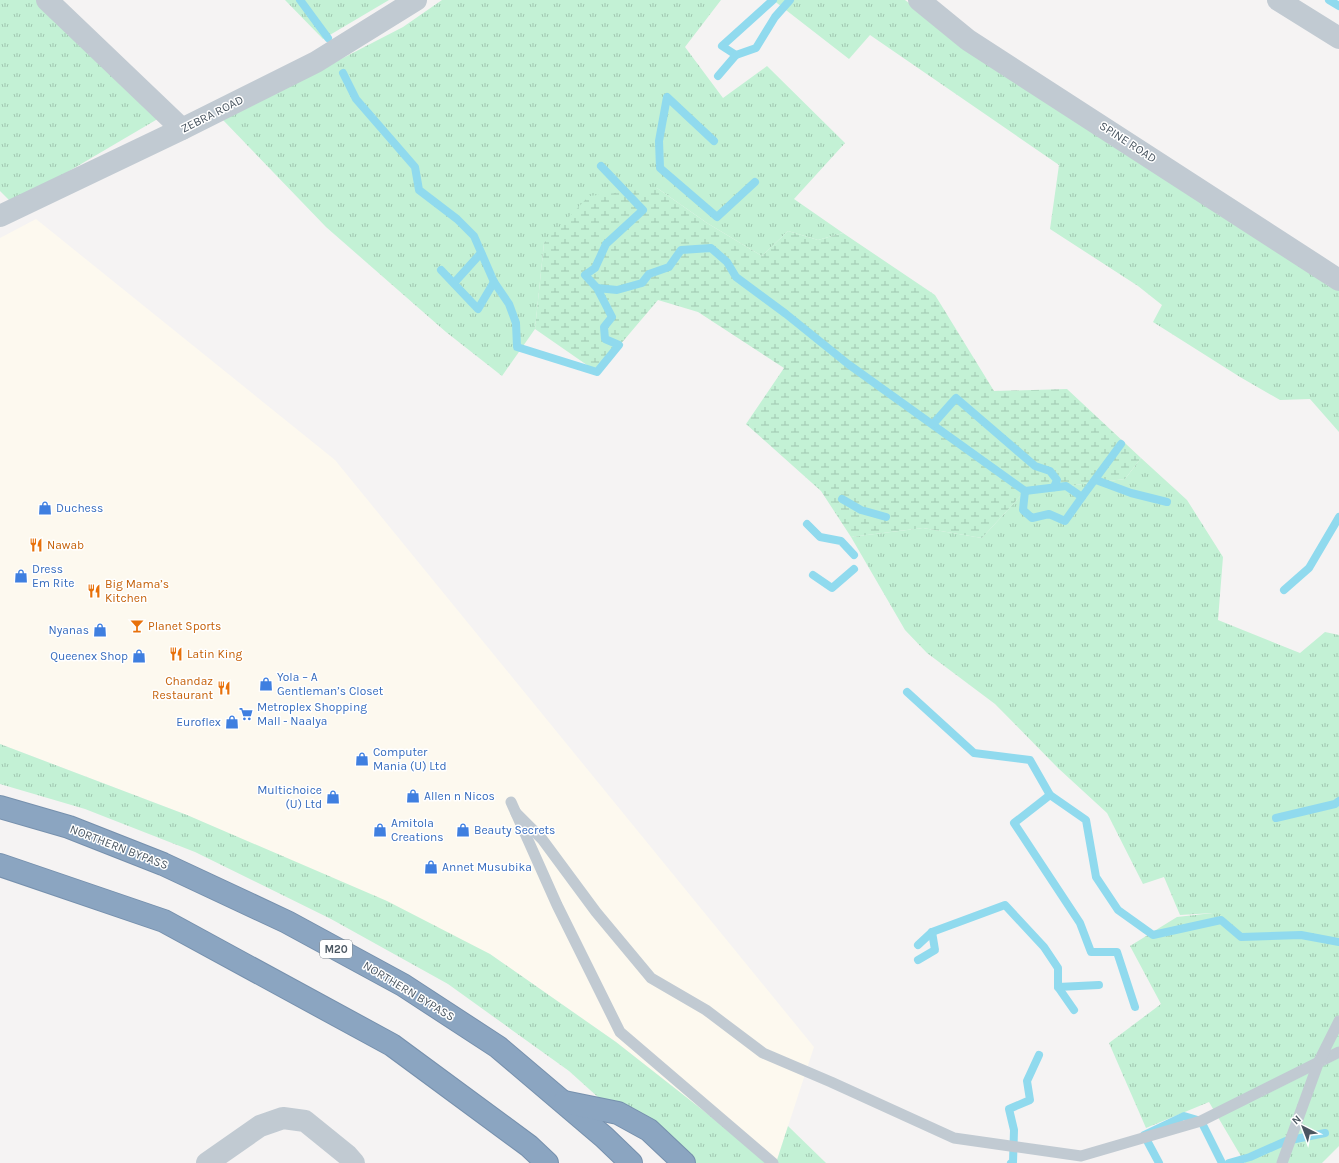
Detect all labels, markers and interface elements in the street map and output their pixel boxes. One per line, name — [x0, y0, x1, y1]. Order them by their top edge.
street label: ZEBRA ROAD — [178, 92, 246, 136]
street label: SPINE ROAD — [1097, 118, 1159, 166]
shop icon: Duchess — [37, 500, 53, 516]
place label: Duchess — [56, 501, 103, 515]
restaurant icon: Nawab — [28, 537, 44, 553]
place label: Nawab — [47, 538, 84, 552]
place label: Dress Em Rite — [32, 562, 74, 590]
shop icon: Dress Em Rite — [13, 568, 29, 584]
place label: Big Mama’s Kitchen — [105, 577, 169, 605]
restaurant icon: Big Mama’s Kitchen — [86, 583, 102, 599]
bar icon: Planet Sports — [129, 618, 145, 634]
place label: Planet Sports — [148, 619, 221, 633]
shop icon: Nyanas — [92, 622, 108, 638]
place label: Nyanas — [48, 623, 89, 637]
restaurant icon: Latin King — [168, 646, 184, 662]
place label: Latin King — [187, 647, 243, 661]
shop icon: Queenex Shop — [131, 648, 147, 664]
place label: Queenex Shop — [50, 649, 128, 663]
place label: Yola – A Gentleman’s Closet — [277, 670, 384, 698]
place label: Chandaz Restaurant — [152, 674, 213, 702]
shop icon: Yola – A Gentleman’s Closet — [258, 676, 274, 692]
restaurant icon: Chandaz Restaurant — [216, 680, 232, 696]
place label: Metroplex Shopping Mall - Naalya — [257, 700, 367, 728]
supermarket icon: Metroplex Shopping Mall - Naalya — [238, 706, 254, 722]
shop icon: Euroflex — [224, 714, 240, 730]
place label: Euroflex — [176, 715, 221, 729]
place label: Computer Mania (U) Ltd — [373, 745, 447, 773]
shop icon: Computer Mania (U) Ltd — [354, 751, 370, 767]
place label: Multichoice (U) Ltd — [257, 783, 322, 811]
shop icon: Allen n Nicos — [405, 788, 421, 804]
shop icon: Multichoice (U) Ltd — [325, 789, 341, 805]
place label: Allen n Nicos — [424, 789, 495, 803]
place label: Amitola Creations — [391, 816, 444, 844]
street label: NORTHERN BYPASS — [68, 822, 170, 872]
shop icon: Amitola Creations — [372, 822, 388, 838]
shop icon: Beauty Secrets — [455, 822, 471, 838]
place label: Beauty Secrets — [474, 823, 555, 837]
shop icon: Annet Musubika — [423, 859, 439, 875]
place label: Annet Musubika — [442, 860, 532, 874]
road number: M20 — [320, 940, 352, 958]
street label: NORTHERN BYPASS — [361, 958, 457, 1024]
north arrow — [1283, 1107, 1323, 1147]
text: N — [1289, 1112, 1304, 1127]

